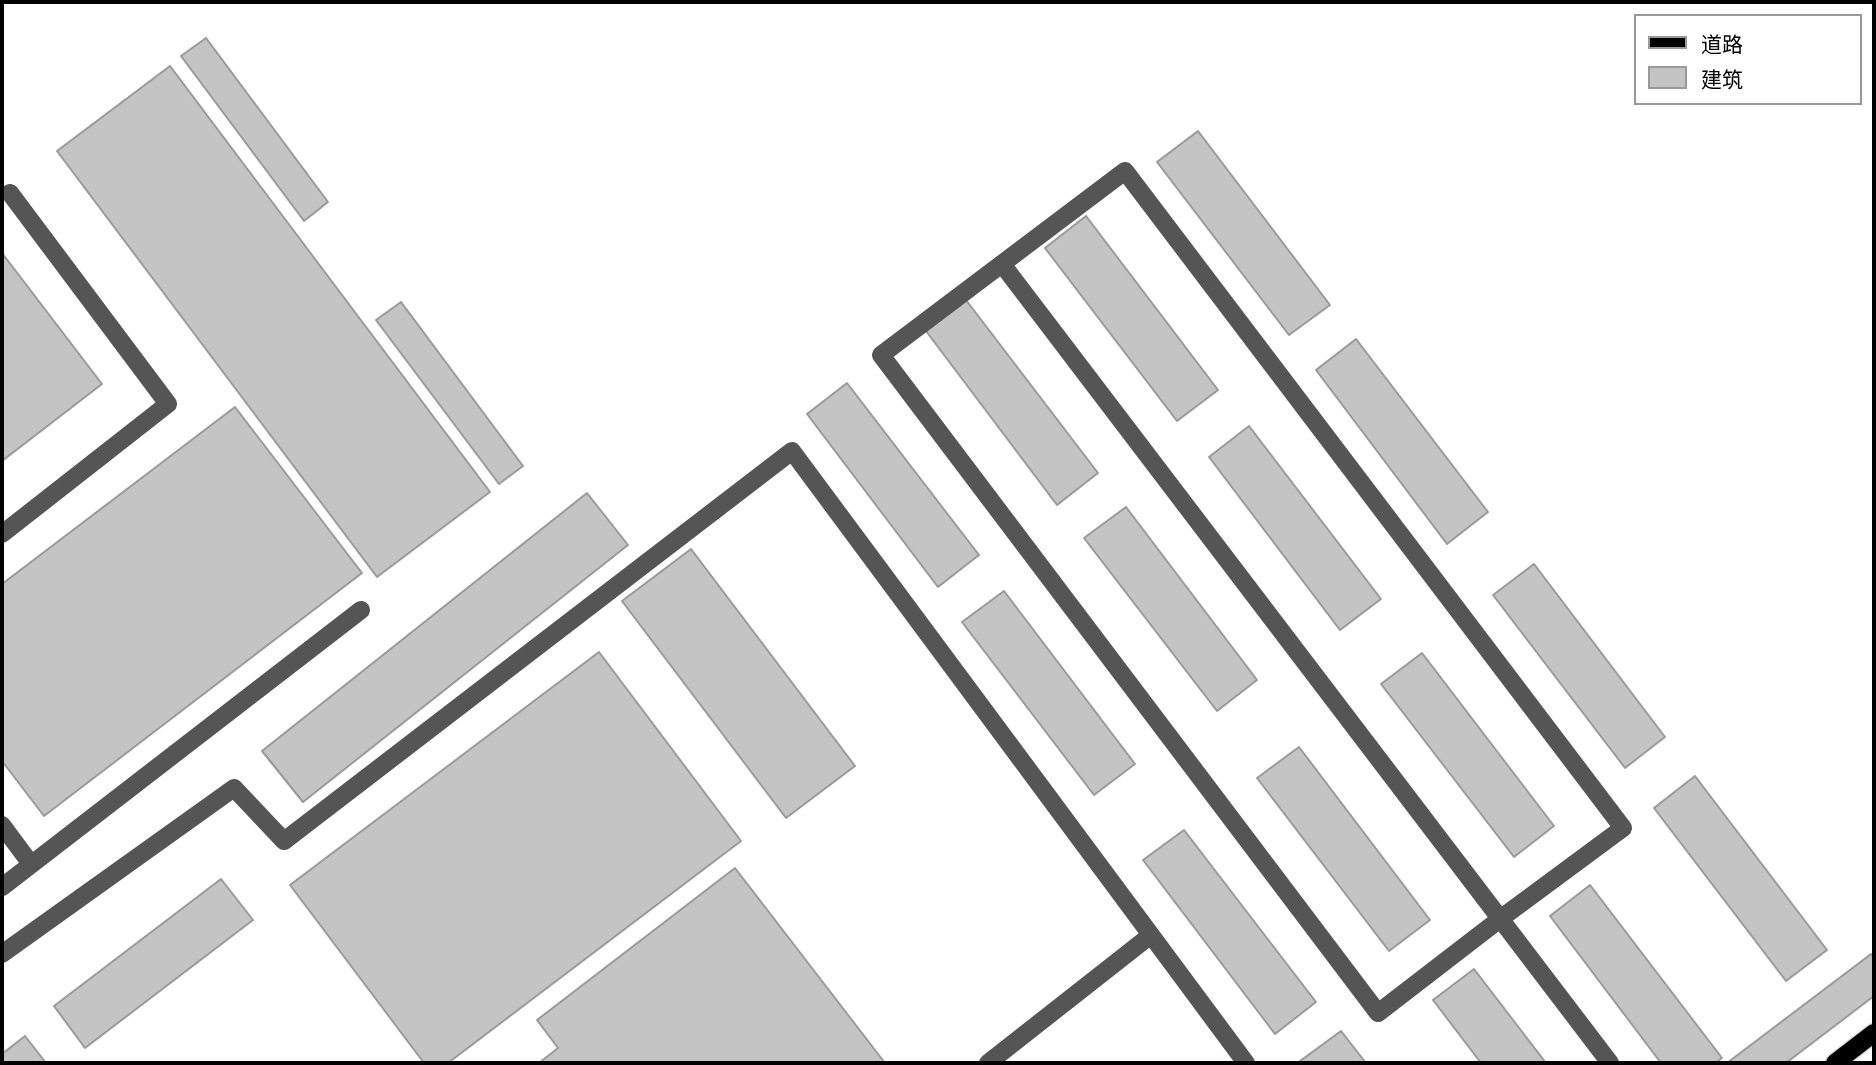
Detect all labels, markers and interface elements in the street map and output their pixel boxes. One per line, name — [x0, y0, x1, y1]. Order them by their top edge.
legend — [1634, 14, 1862, 105]
text: 道路 — [1701, 31, 1743, 56]
text: 建筑 — [1701, 66, 1743, 91]

